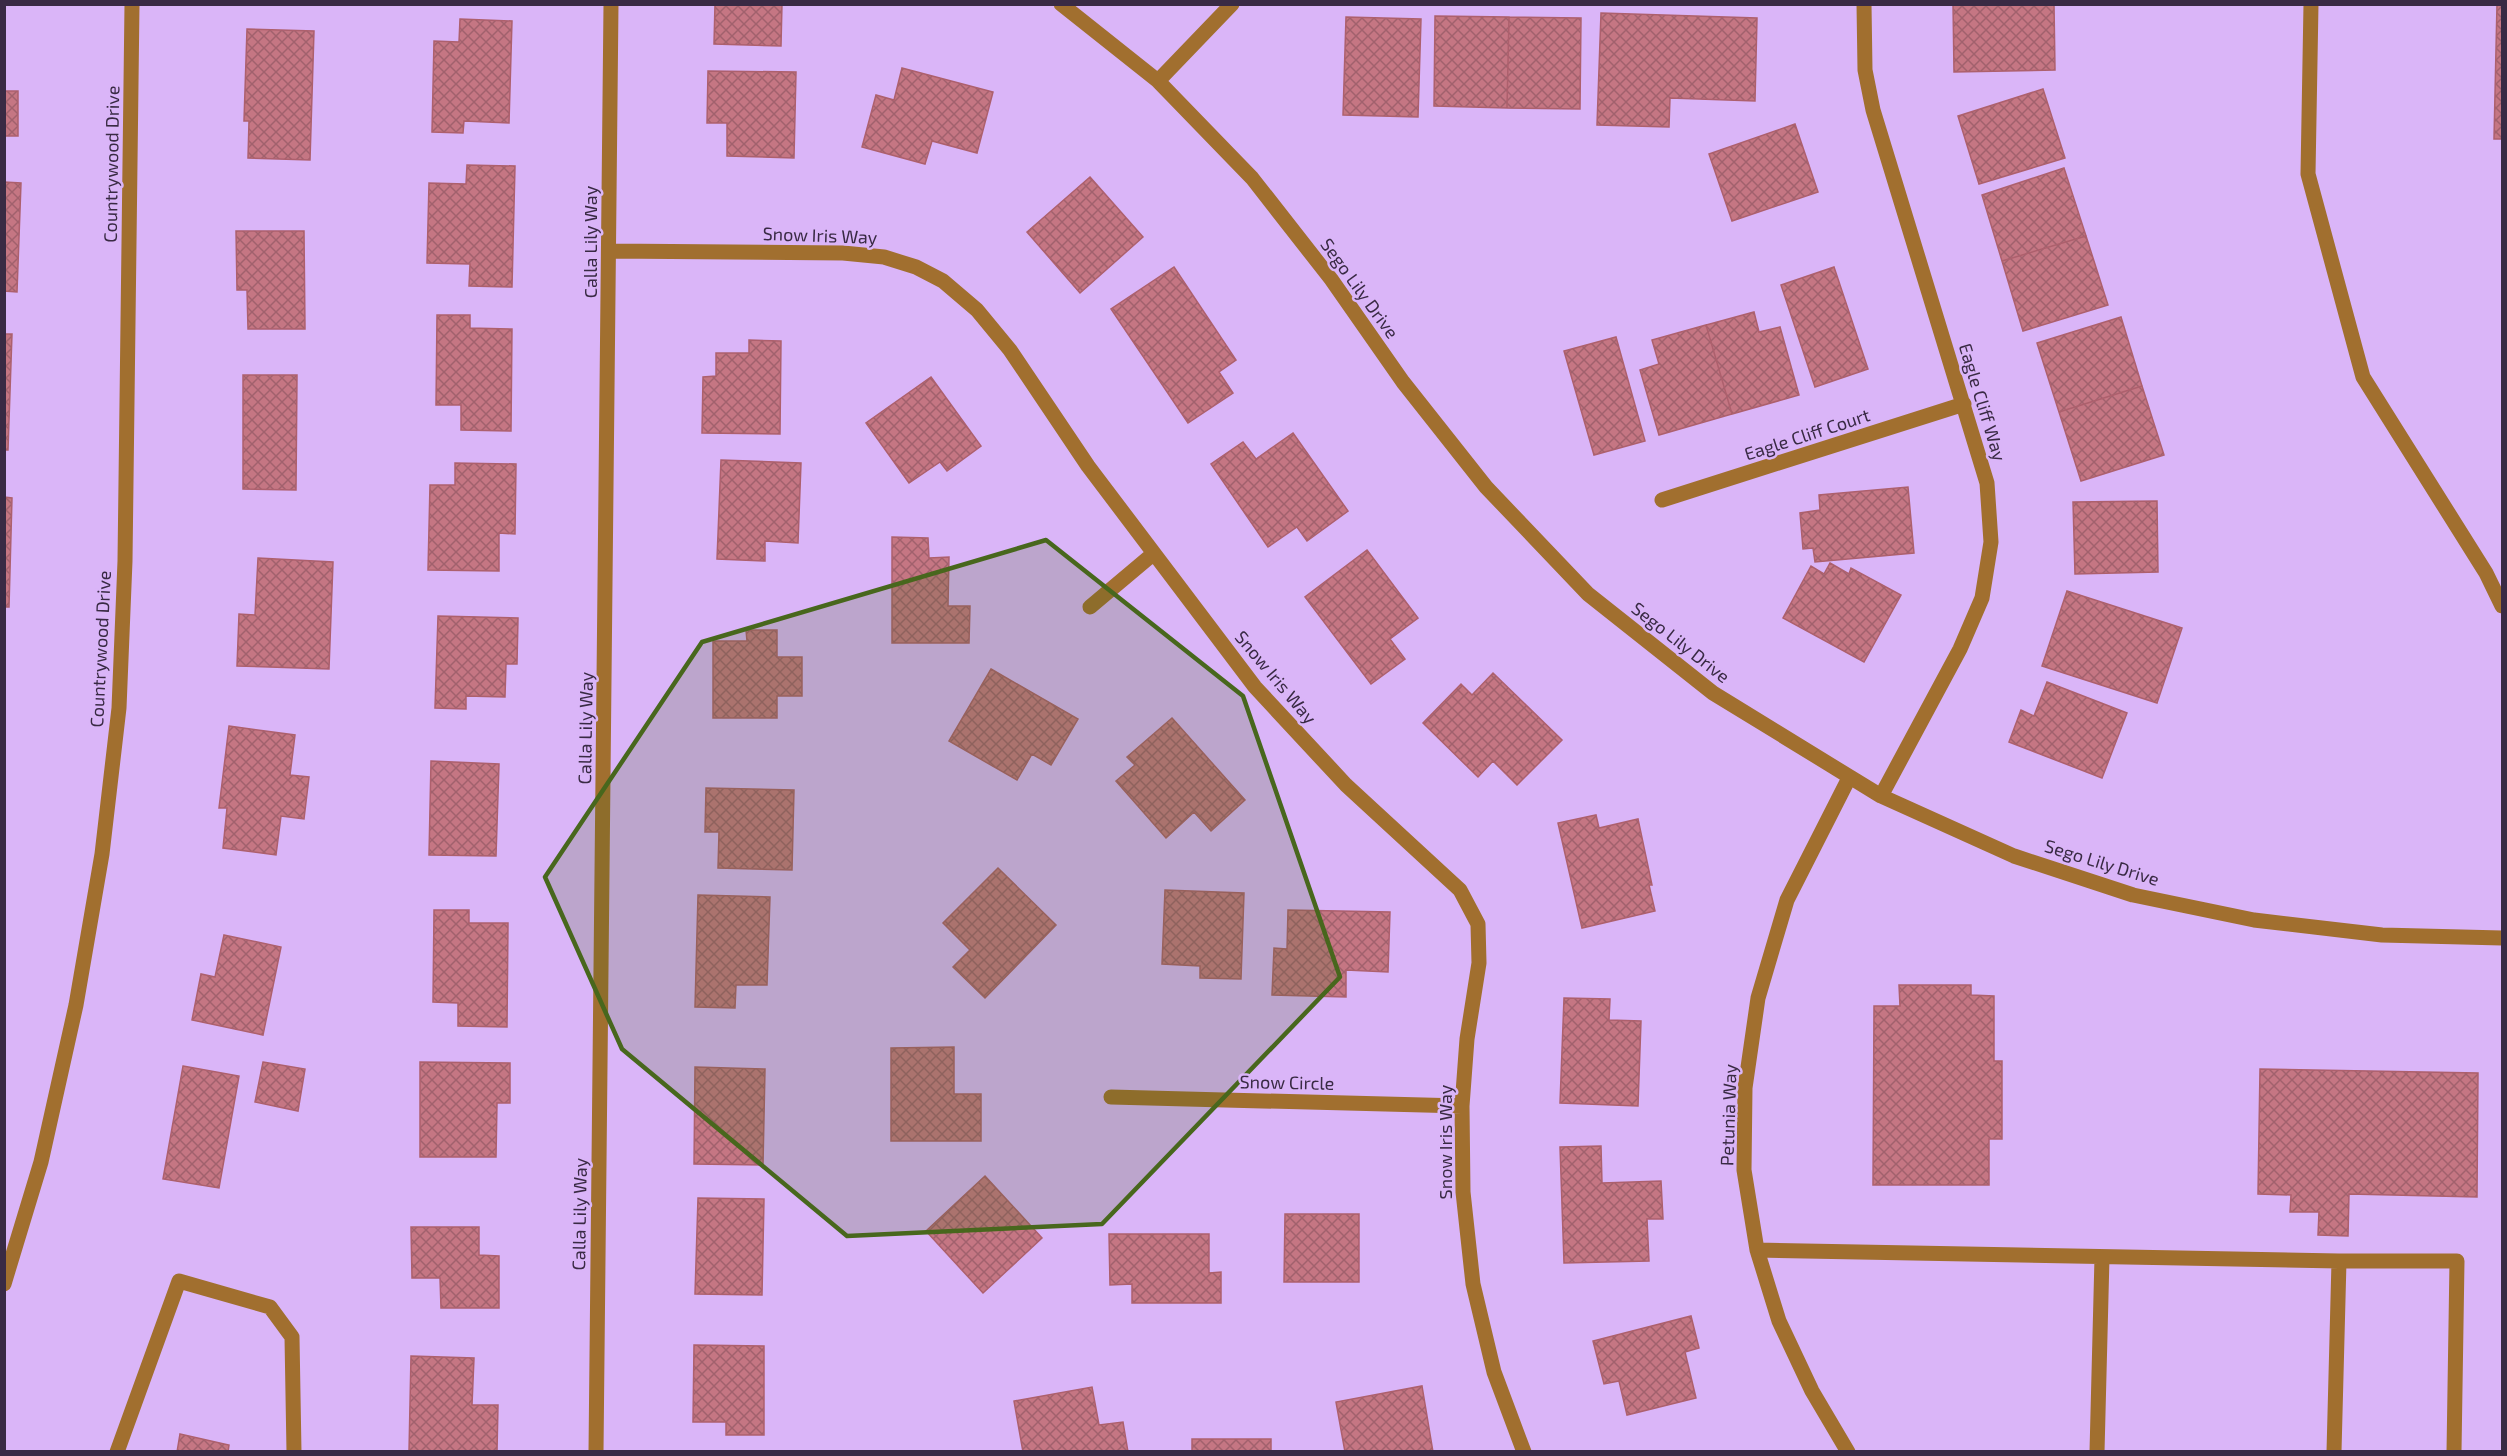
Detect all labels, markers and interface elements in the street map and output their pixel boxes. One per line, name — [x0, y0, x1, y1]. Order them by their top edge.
street label: Countrywood Drive — [99, 85, 123, 243]
street label: Calla Lily Way — [579, 185, 601, 298]
street label: Snow Iris Way — [762, 222, 878, 248]
street label: Sego Lily Drive — [1316, 234, 1404, 342]
street label: Eagle Cliff Way — [1955, 340, 2011, 464]
street label: Eagle Cliff Court — [1741, 403, 1873, 465]
street label: Countrywood Drive — [85, 570, 115, 728]
street label: Sego Lily Drive — [1628, 597, 1734, 687]
street label: Snow Iris Way — [1231, 626, 1322, 728]
street label: Calla Lily Way — [573, 671, 597, 784]
street label: Sego Lily Drive — [2042, 834, 2162, 890]
street label: Petunia Way — [1715, 1063, 1741, 1166]
street label: Snow Circle — [1239, 1070, 1335, 1094]
street label: Snow Iris Way — [1434, 1084, 1456, 1199]
street label: Calla Lily Way — [567, 1157, 591, 1270]

